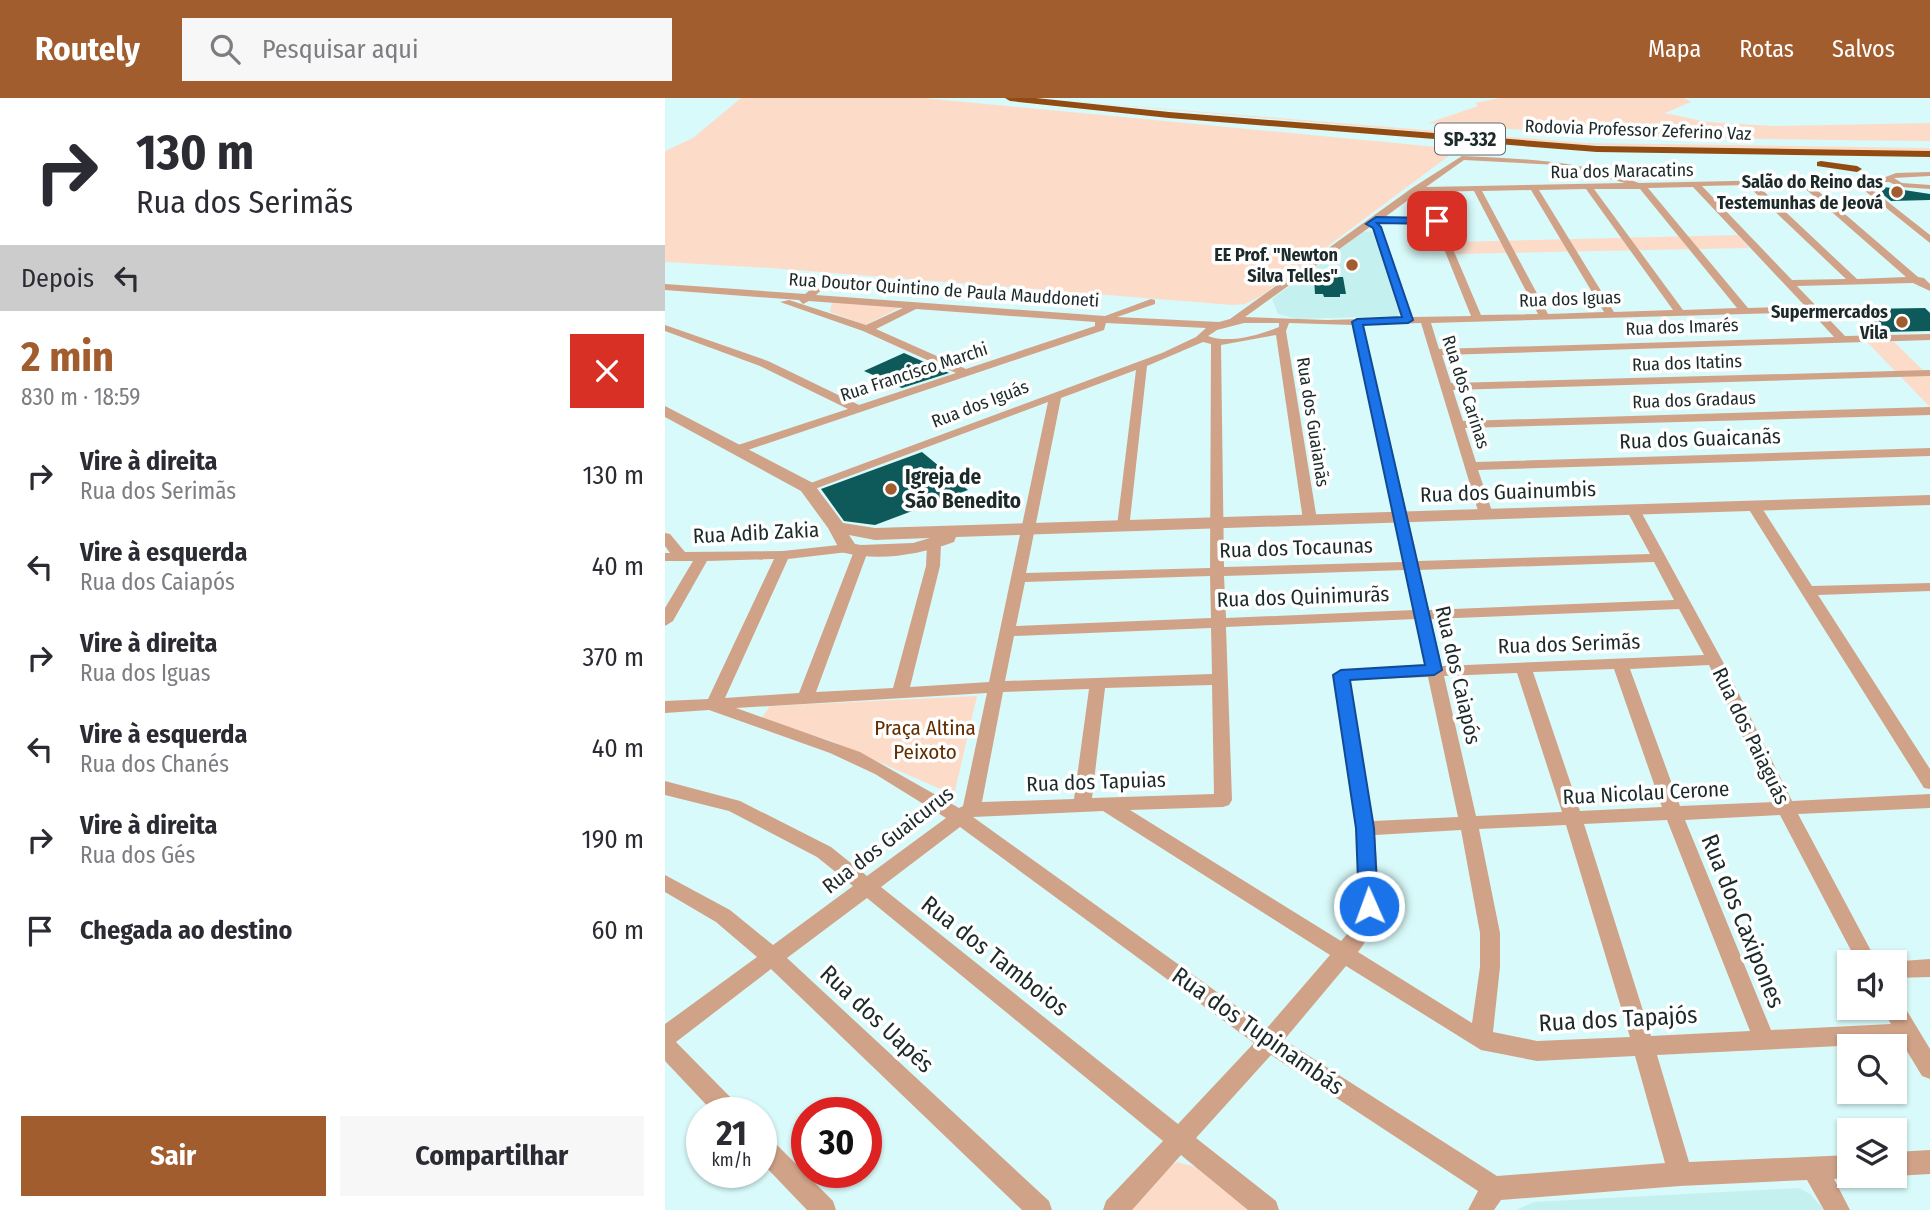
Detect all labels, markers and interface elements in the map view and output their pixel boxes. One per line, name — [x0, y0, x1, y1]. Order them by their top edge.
search box — [182, 18, 672, 81]
text: Routely — [35, 29, 140, 69]
icon: search — [206, 30, 244, 68]
text: Pesquisar aqui — [262, 34, 418, 65]
text: Mapa — [1648, 35, 1701, 63]
text: Rotas — [1739, 35, 1794, 63]
text: Salvos — [1832, 35, 1895, 63]
street label: Rodovia Professor Zeferino Vaz — [1524, 115, 1752, 145]
text: 130 m — [136, 123, 254, 182]
road number: SP-332 — [1435, 123, 1505, 154]
icon: right — [21, 126, 112, 217]
street label: Rua dos Maracatins — [1550, 159, 1694, 183]
place label: Salão do Reino das Testemunhas de Jeová — [1717, 171, 1883, 214]
text: Rua dos Serimãs — [136, 183, 353, 221]
marker: Salão do Reino das Testemunhas de Jeová — [1889, 184, 1905, 200]
pin — [1407, 191, 1467, 251]
icon: arrive — [1418, 202, 1456, 240]
place label: EE Prof. "Newton Silva Telles" — [1214, 244, 1338, 287]
marker: EE Prof. "Newton Silva Telles" — [1344, 257, 1360, 273]
icon: left — [108, 259, 146, 297]
text: Depois — [21, 263, 94, 294]
street label: Rua Doutor Quintino de Paula Mauddoneti — [788, 268, 1100, 312]
street label: Rua dos Iguas — [1519, 286, 1622, 312]
place label: Supermercados Vila — [1771, 301, 1888, 344]
street label: Rua dos Imarés — [1625, 314, 1739, 340]
marker: Supermercados Vila — [1894, 314, 1910, 330]
text: 2 min — [21, 332, 114, 382]
street label: Rua dos Carinas — [1437, 333, 1495, 452]
button: close — [570, 334, 644, 408]
street label: Rua Francisco Marchi — [838, 338, 990, 406]
street label: Rua dos Itatins — [1632, 350, 1743, 376]
street label: Rua dos Guaianãs — [1292, 356, 1334, 489]
street label: Rua dos Iguás — [928, 375, 1032, 433]
text: 830 m · 18:59 — [21, 383, 140, 411]
street label: Rua dos Gradaus — [1632, 387, 1757, 413]
street label: Rua dos Guaicanãs — [1619, 423, 1781, 455]
text: Vire à direita — [80, 446, 218, 477]
icon: right — [21, 457, 59, 495]
text: 130 m — [582, 460, 644, 491]
place label: Igreja de São Benedito — [905, 464, 1021, 514]
street label: Rua dos Guainumbis — [1420, 476, 1596, 508]
text: Rua dos Serimãs — [80, 477, 236, 505]
marker: Igreja de São Benedito — [883, 481, 899, 497]
street label: Rua Adib Zakia — [692, 517, 820, 549]
street label: Rua dos Tocaunas — [1219, 532, 1373, 564]
text: Vire à esquerda — [80, 537, 247, 568]
icon: left — [21, 548, 59, 586]
text: 40 m — [592, 551, 644, 582]
text: Rua dos Caiapós — [80, 568, 235, 596]
street label: Rua dos Quinimurãs — [1216, 581, 1390, 613]
street label: Rua dos Caiapós — [1429, 603, 1487, 747]
text: Vire à direita — [80, 628, 218, 659]
street label: Rua dos Serimãs — [1497, 629, 1641, 659]
icon: right — [21, 639, 59, 677]
text: 370 m — [583, 642, 644, 673]
text: Rua dos Iguas — [80, 659, 210, 687]
street label: Rua dos Paiaguás — [1707, 663, 1795, 809]
park label: Praça Altina Peixoto — [874, 715, 976, 765]
text: Vire à esquerda — [80, 719, 247, 750]
icon: left — [21, 730, 59, 768]
text: 40 m — [592, 733, 644, 764]
text: Rua dos Chanés — [80, 750, 229, 778]
street label: Rua dos Tapuias — [1026, 767, 1166, 797]
street label: Rua Nicolau Cerone — [1562, 776, 1730, 810]
street label: Rua dos Guaicurus — [817, 781, 959, 899]
text: Vire à direita — [80, 810, 218, 841]
icon: right — [21, 821, 59, 859]
text: 190 m — [582, 824, 644, 855]
street label: Rua dos Caxipones — [1695, 830, 1791, 1012]
text: Rua dos Gés — [80, 841, 195, 869]
position arrow — [1332, 869, 1406, 943]
street label: Rua dos Tamboios — [916, 890, 1074, 1022]
icon: arrive — [21, 912, 59, 950]
text: Chegada ao destino — [80, 915, 292, 946]
text: 60 m — [591, 915, 644, 946]
map controls — [1837, 950, 1907, 1188]
button: sound — [1837, 950, 1907, 1020]
street label: Rua dos Uapés — [814, 959, 940, 1079]
street label: Rua dos Tupinambás — [1167, 961, 1349, 1101]
street label: Rua dos Tapajós — [1538, 1001, 1698, 1037]
button: search — [1837, 1034, 1907, 1104]
speed limit sign: 30 — [791, 1097, 882, 1188]
text: 21 — [716, 1112, 747, 1154]
button: Sair — [21, 1116, 326, 1196]
button: Compartilhar — [340, 1116, 644, 1196]
button: layers — [1837, 1118, 1907, 1188]
text: km/h — [711, 1149, 752, 1171]

